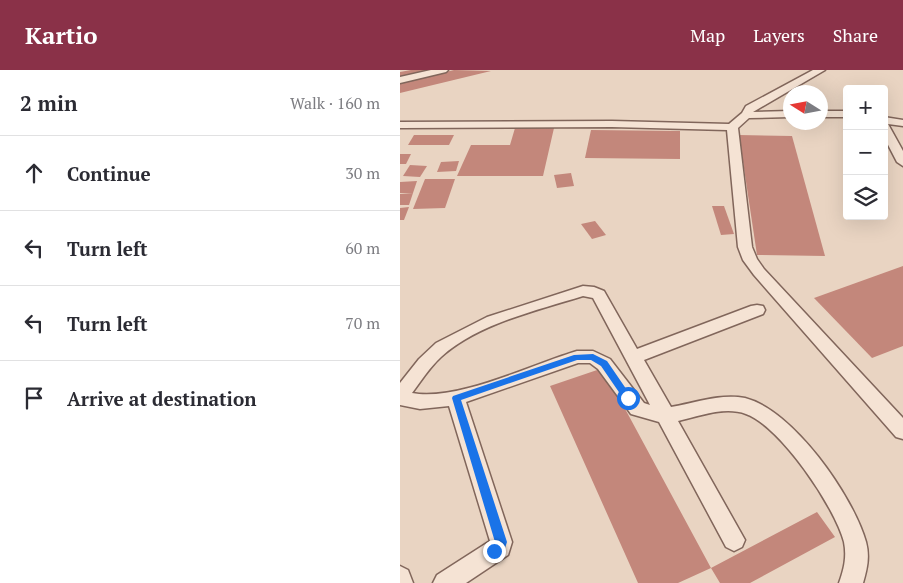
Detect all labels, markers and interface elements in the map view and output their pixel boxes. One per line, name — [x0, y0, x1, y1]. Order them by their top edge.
text: Kartio — [25, 19, 98, 51]
text: Map — [690, 23, 725, 47]
text: Layers — [753, 23, 805, 47]
text: Share — [833, 23, 878, 47]
north arrow — [783, 85, 828, 130]
map controls — [843, 85, 888, 220]
button: + — [843, 85, 888, 130]
text: 2 min — [20, 89, 77, 117]
text: Walk · 160 m — [290, 92, 380, 114]
button: − — [843, 130, 888, 175]
icon: ahead — [20, 159, 48, 187]
text: Continue — [67, 161, 151, 186]
text: 30 m — [345, 162, 380, 184]
button: layers — [843, 175, 888, 220]
icon: left — [20, 234, 48, 262]
text: Turn left — [67, 236, 148, 261]
text: 60 m — [345, 237, 380, 259]
icon: left — [20, 309, 48, 337]
text: Turn left — [67, 311, 148, 336]
text: 70 m — [345, 312, 380, 334]
icon: arrive — [20, 384, 48, 412]
text: Arrive at destination — [67, 386, 256, 411]
route start — [617, 387, 640, 410]
route end — [483, 540, 506, 563]

